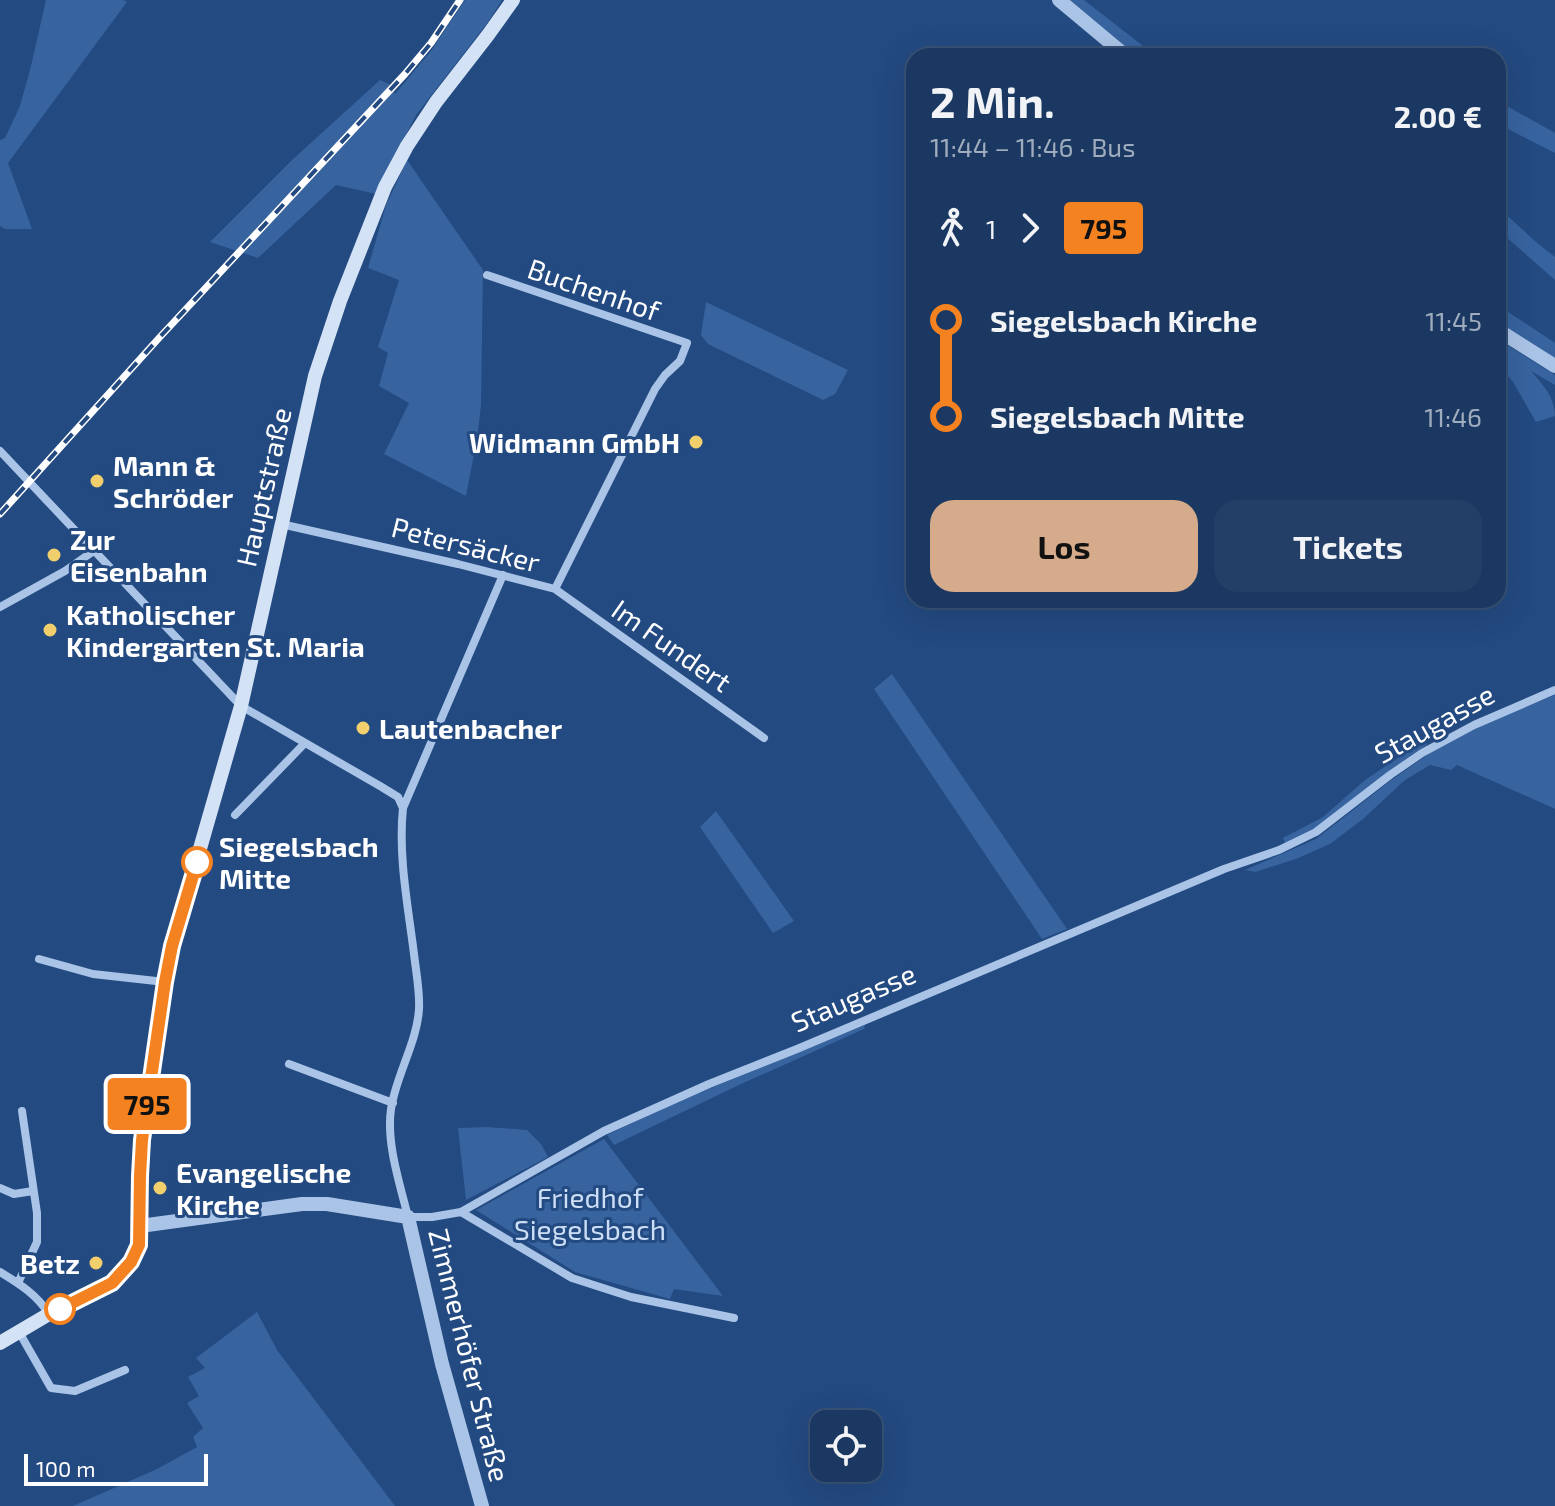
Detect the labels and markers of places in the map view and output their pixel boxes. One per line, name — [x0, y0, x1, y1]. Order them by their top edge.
place label: Widmann GmbH — [469, 425, 680, 459]
marker: Widmann GmbH — [687, 433, 705, 451]
place label: Mann & Schröder — [113, 448, 233, 514]
marker: Mann & Schröder — [88, 472, 106, 490]
place label: Zur Eisenbahn — [70, 522, 208, 588]
marker: Zur Eisenbahn — [45, 546, 63, 564]
place label: Katholischer Kindergarten St. Maria — [66, 597, 365, 663]
marker: Katholischer Kindergarten St. Maria — [41, 621, 59, 639]
place label: Lautenbacher — [379, 711, 562, 745]
marker: Lautenbacher — [354, 719, 372, 737]
place label: Siegelsbach Mitte — [219, 829, 379, 895]
marker: Siegelsbach Mitte — [182, 847, 212, 877]
place label: Evangelische Kirche — [176, 1155, 351, 1221]
marker: Evangelische Kirche — [151, 1179, 169, 1197]
place label: Betz — [20, 1246, 80, 1280]
marker: Betz — [87, 1254, 105, 1272]
unlabelled marker — [45, 1294, 75, 1324]

